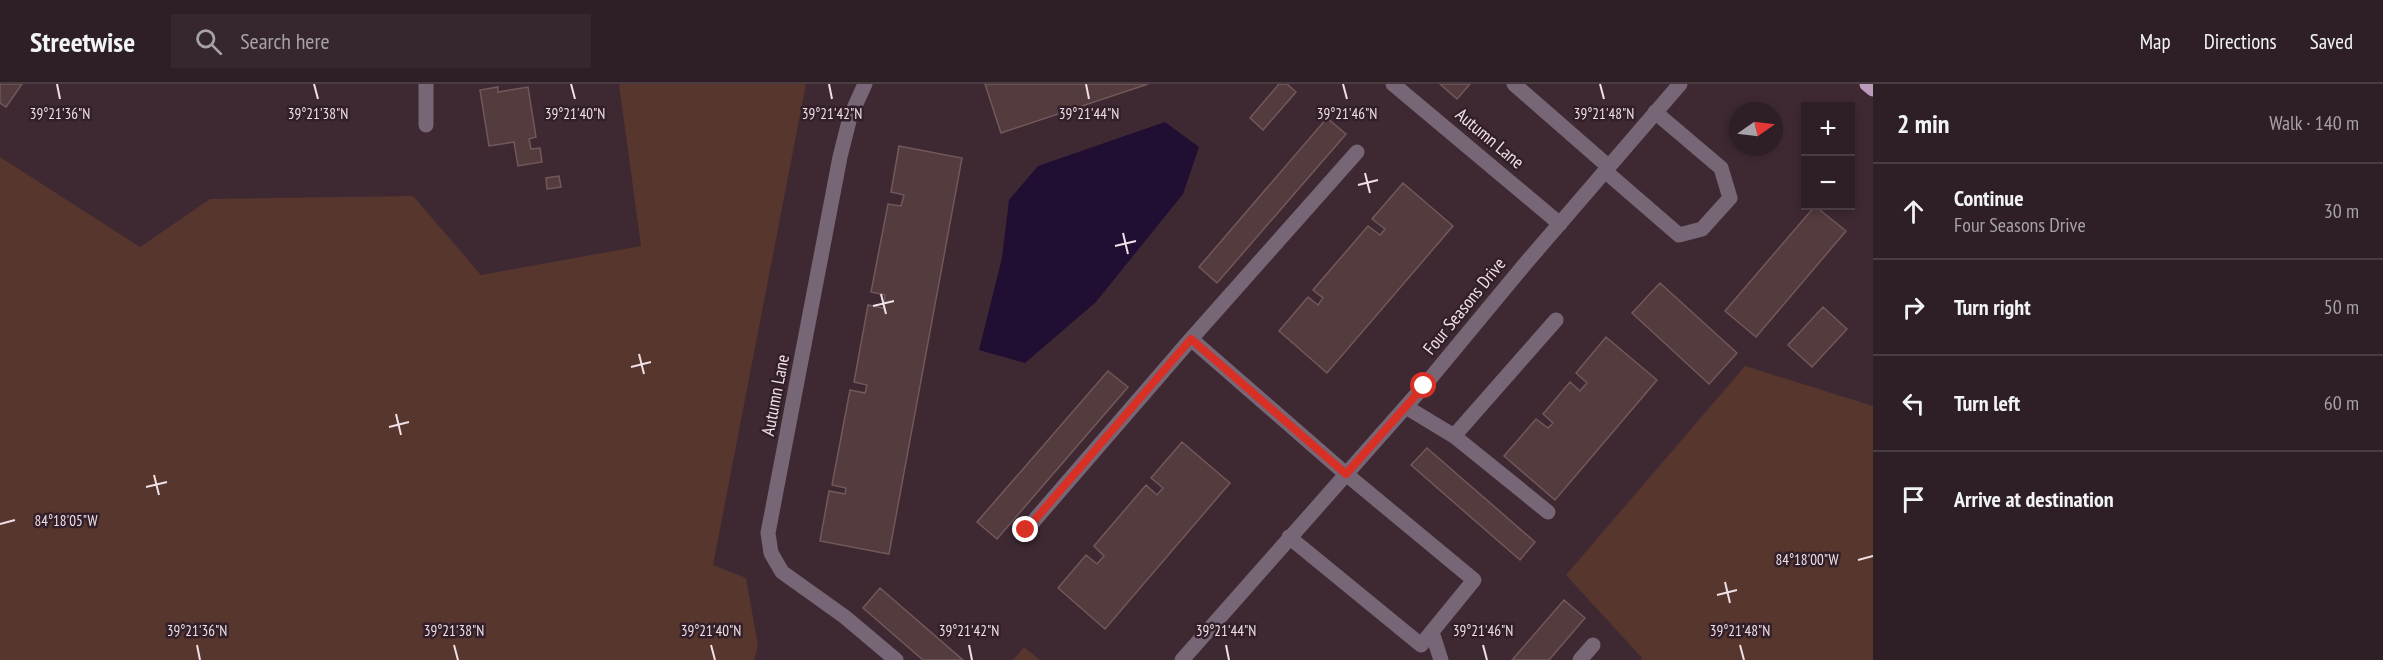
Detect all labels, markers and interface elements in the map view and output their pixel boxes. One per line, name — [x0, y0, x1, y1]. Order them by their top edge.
search box — [171, 14, 591, 68]
text: Streetwise — [30, 23, 135, 60]
icon: search — [192, 25, 225, 58]
text: Search here — [240, 27, 330, 55]
text: Map — [2140, 28, 2171, 55]
text: Directions — [2204, 28, 2277, 55]
text: Saved — [2310, 28, 2353, 55]
north arrow — [1729, 102, 1783, 156]
map controls — [1801, 102, 1855, 210]
button: + — [1801, 102, 1855, 156]
street label: Autumn Lane — [1451, 103, 1529, 173]
text: 39°21'36"N — [30, 104, 90, 123]
text: 39°21'38"N — [288, 104, 348, 123]
text: 39°21'40"N — [545, 104, 605, 123]
text: 39°21'42"N — [802, 104, 862, 123]
text: 39°21'44"N — [1059, 104, 1119, 123]
text: 39°21'46"N — [1317, 104, 1377, 123]
text: 39°21'48"N — [1574, 104, 1634, 123]
text: 2 min — [1897, 107, 1950, 140]
text: Walk · 140 m — [2269, 110, 2359, 136]
button: − — [1801, 156, 1855, 210]
text: Continue — [1954, 184, 2024, 212]
icon: ahead — [1897, 195, 1930, 228]
text: 30 m — [2324, 198, 2359, 224]
text: Four Seasons Drive — [1954, 212, 2086, 238]
street label: Four Seasons Drive — [1418, 253, 1510, 359]
icon: right — [1897, 291, 1930, 324]
text: Turn right — [1954, 293, 2031, 321]
text: 50 m — [2324, 294, 2359, 320]
street label: Autumn Lane — [756, 352, 794, 438]
route start — [1410, 372, 1436, 398]
icon: left — [1897, 387, 1930, 420]
text: Turn left — [1954, 389, 2020, 417]
text: 60 m — [2324, 390, 2359, 416]
icon: arrive — [1897, 483, 1930, 516]
text: Arrive at destination — [1954, 485, 2114, 513]
text: 84°18'05"W — [34, 511, 98, 530]
route end — [1012, 516, 1038, 542]
text: 84°18'00"W — [1775, 550, 1839, 569]
text: 39°21'36"N — [167, 621, 227, 640]
text: 39°21'38"N — [424, 621, 484, 640]
text: 39°21'40"N — [681, 621, 741, 640]
text: 39°21'42"N — [939, 621, 999, 640]
text: 39°21'44"N — [1196, 621, 1256, 640]
text: 39°21'46"N — [1453, 621, 1513, 640]
text: 39°21'48"N — [1710, 621, 1770, 640]

